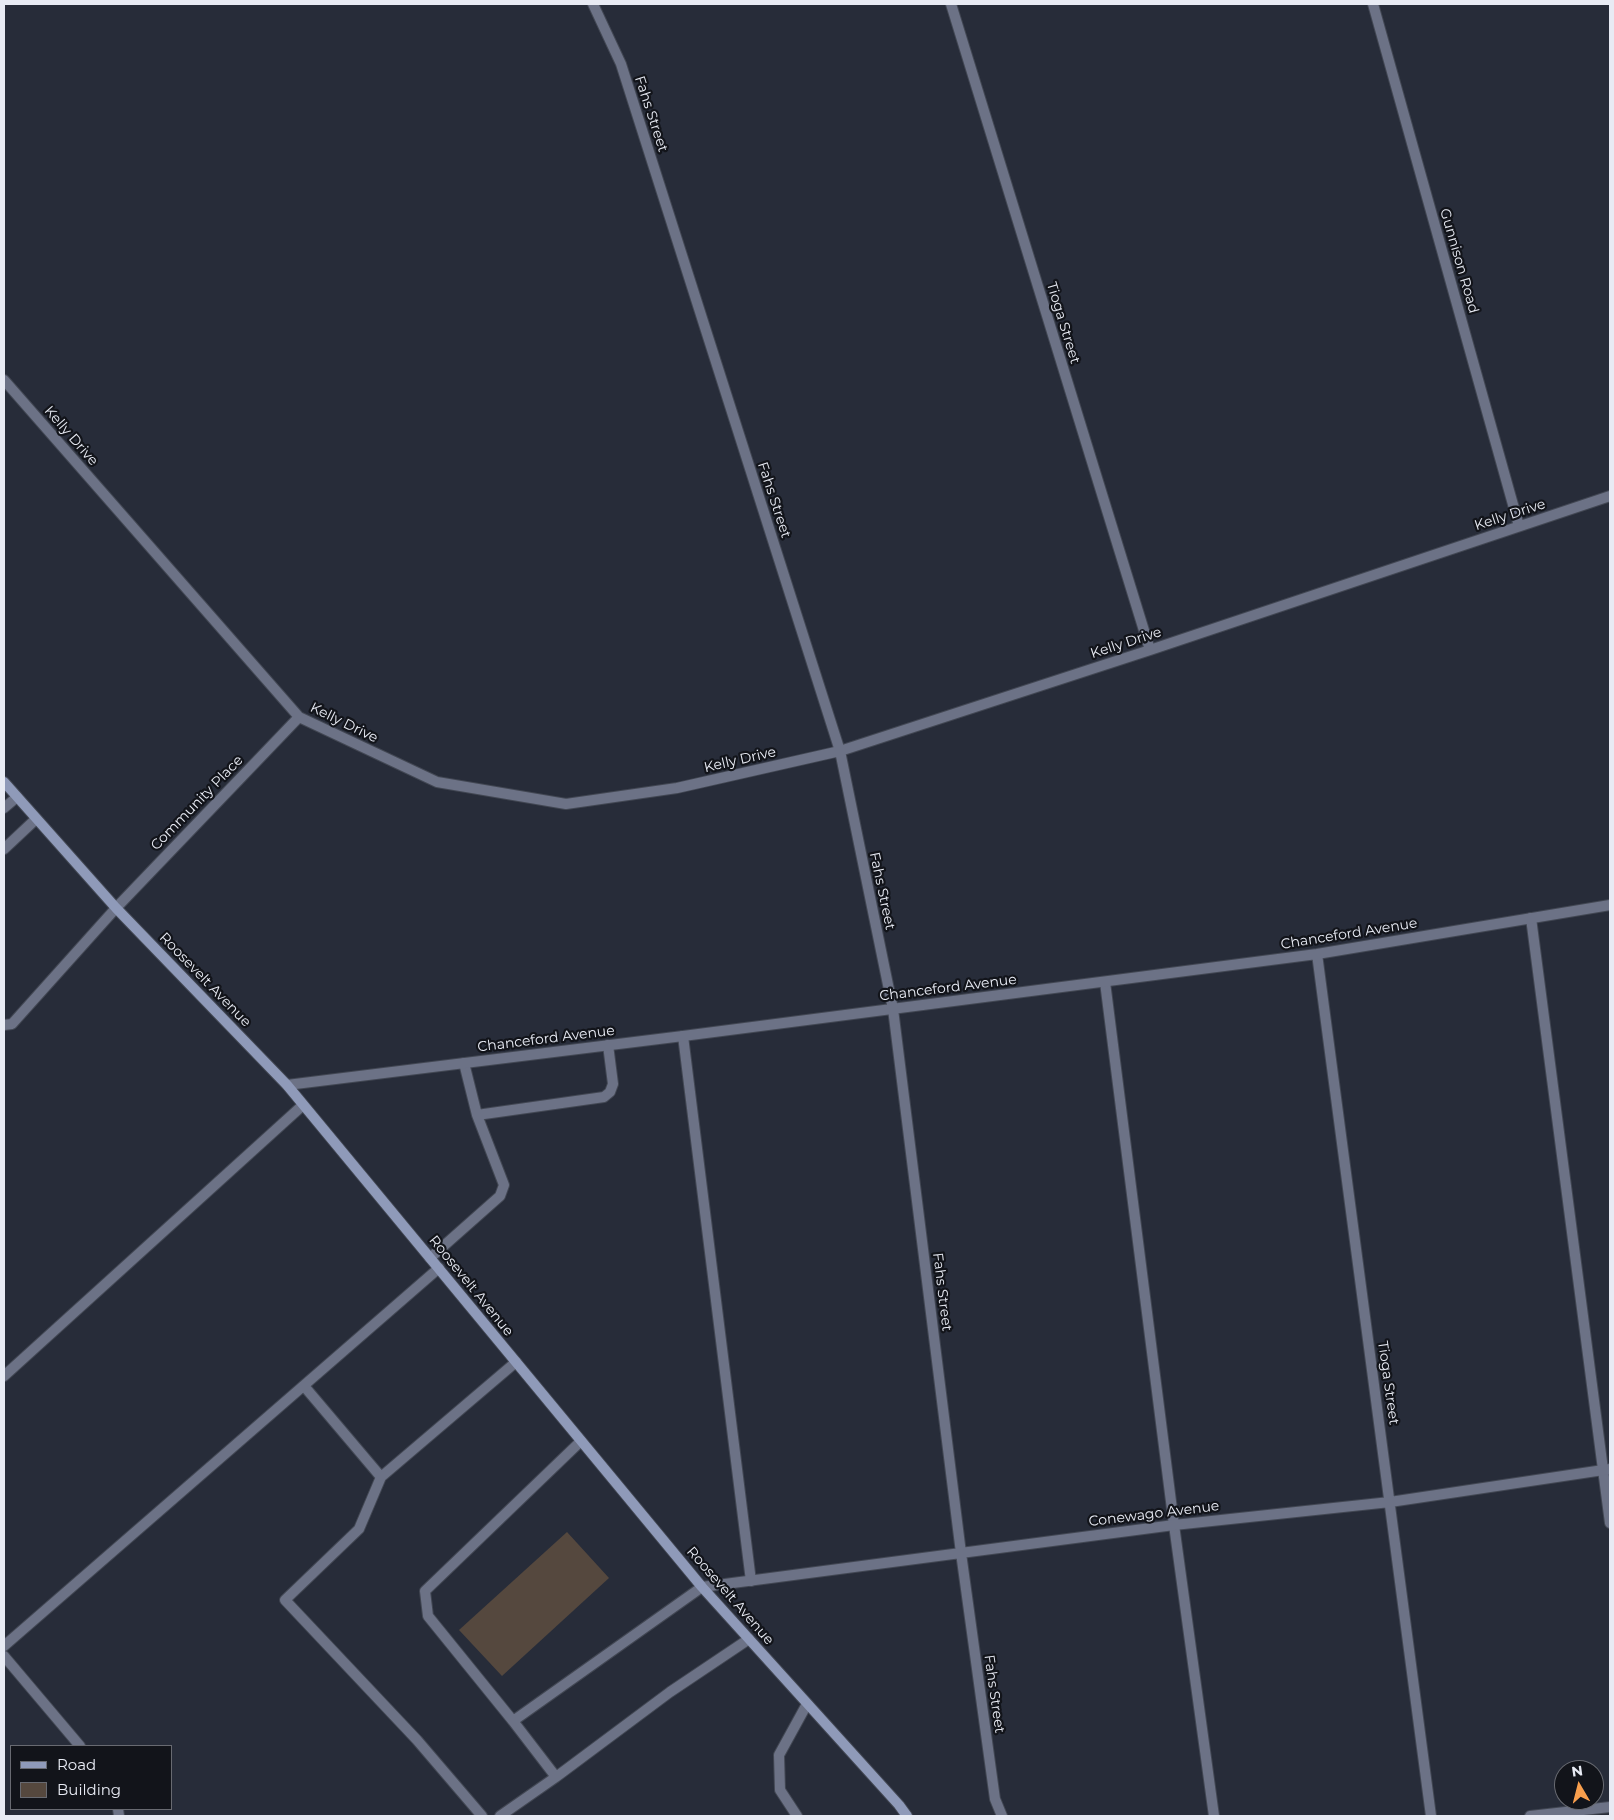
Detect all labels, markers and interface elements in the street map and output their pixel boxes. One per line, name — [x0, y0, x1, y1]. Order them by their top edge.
street label: Fahs Street — [631, 74, 671, 154]
street label: Gunnison Road — [1436, 207, 1482, 315]
street label: Tioga Street — [1043, 280, 1083, 366]
street label: Kelly Drive — [41, 403, 101, 469]
street label: Fahs Street — [754, 460, 794, 540]
street label: Kelly Drive — [1472, 496, 1548, 534]
street label: Kelly Drive — [1088, 624, 1164, 662]
street label: Kelly Drive — [307, 699, 381, 747]
street label: Kelly Drive — [702, 744, 778, 776]
street label: Community Place — [147, 752, 247, 854]
street label: Fahs Street — [866, 851, 898, 931]
street label: Chanceford Avenue — [1279, 915, 1419, 953]
street label: Roosevelt Avenue — [156, 929, 254, 1031]
street label: Chanceford Avenue — [878, 971, 1018, 1005]
street label: Chanceford Avenue — [476, 1022, 616, 1056]
street label: Roosevelt Avenue — [425, 1232, 517, 1340]
street label: Fahs Street — [929, 1252, 955, 1332]
street label: Tioga Street — [1374, 1340, 1402, 1426]
street label: Conewago Avenue — [1088, 1498, 1220, 1530]
street label: Roosevelt Avenue — [683, 1544, 777, 1648]
street label: Fahs Street — [980, 1654, 1008, 1734]
legend — [10, 1745, 172, 1810]
text: Road — [57, 1755, 96, 1774]
north arrow — [1554, 1760, 1604, 1810]
text: N — [1570, 1761, 1584, 1781]
text: Building — [57, 1780, 121, 1799]

